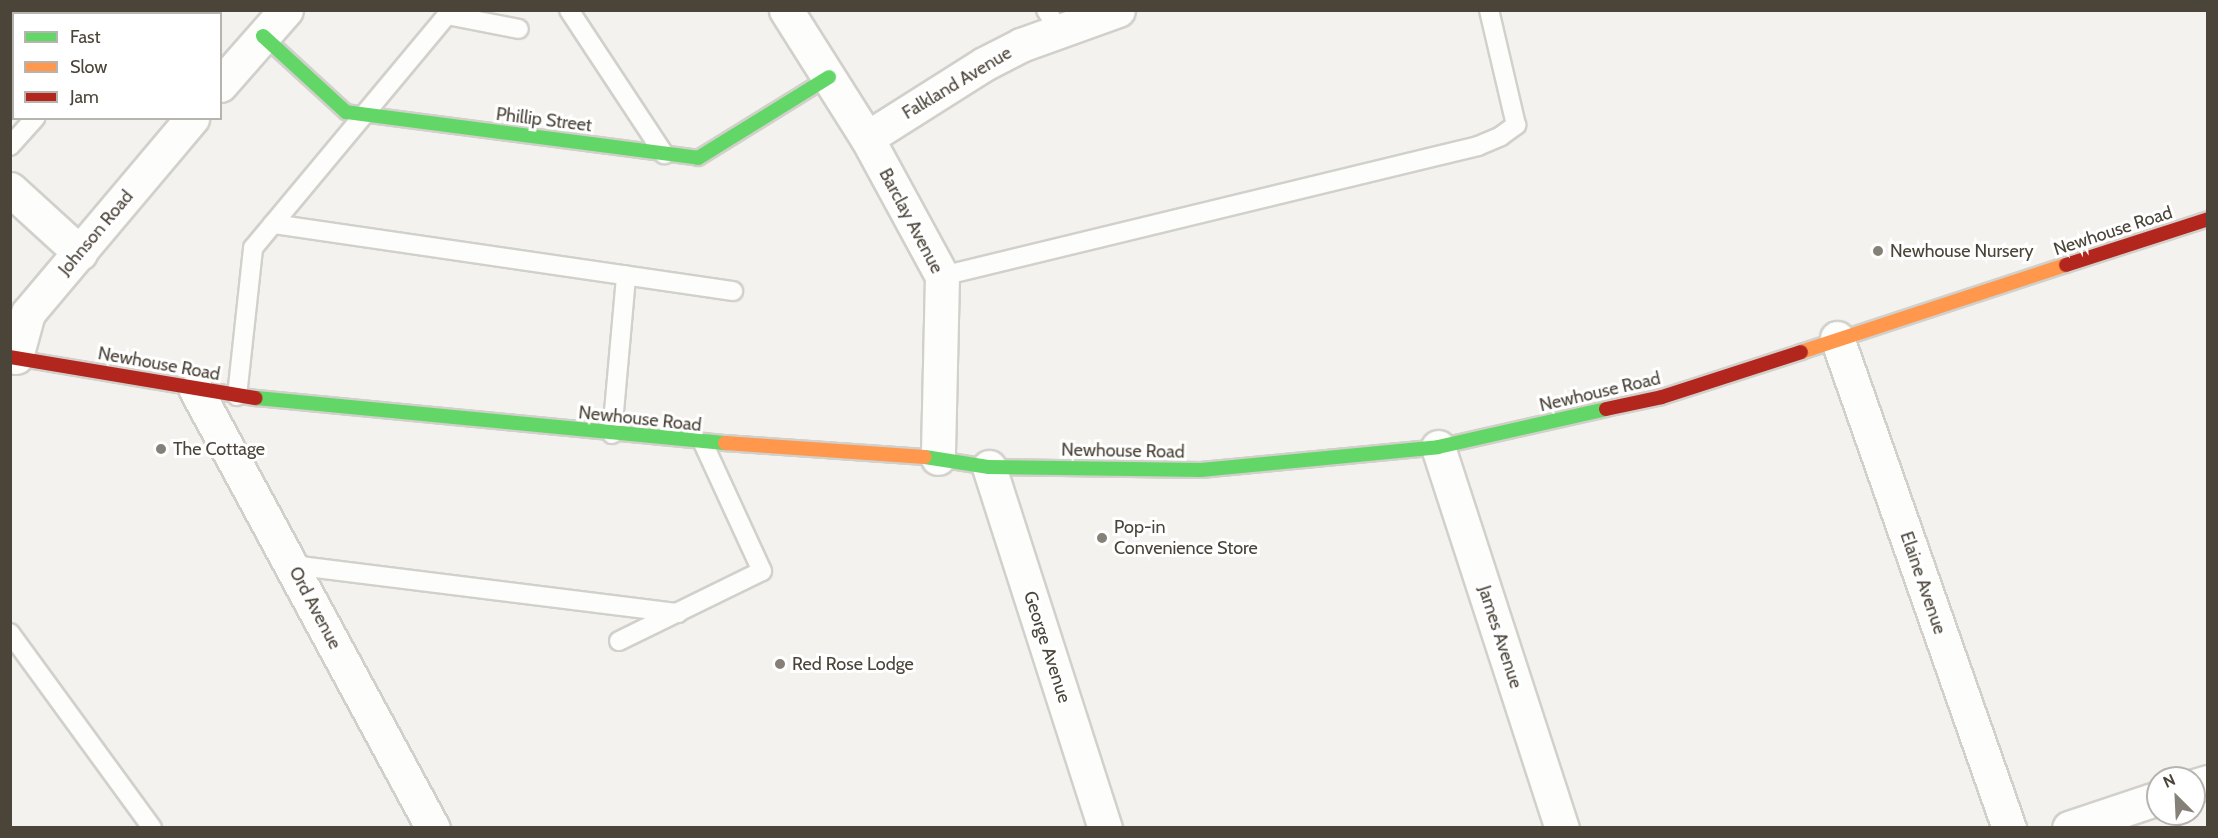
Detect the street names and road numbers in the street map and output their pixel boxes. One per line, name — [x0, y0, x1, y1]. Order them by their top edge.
street label: Falkland Avenue — [899, 42, 1015, 124]
street label: Phillip Street — [495, 103, 593, 137]
street label: Barclay Avenue — [874, 165, 948, 277]
street label: Johnson Road — [54, 186, 138, 280]
street label: Newhouse Road — [2051, 202, 2175, 260]
street label: Newhouse Road — [96, 343, 222, 385]
street label: Newhouse Road — [1537, 368, 1663, 416]
street label: Newhouse Road — [577, 402, 703, 436]
street label: Newhouse Road — [1061, 439, 1185, 463]
street label: Elaine Avenue — [1895, 529, 1951, 637]
street label: Ord Avenue — [284, 563, 346, 653]
street label: James Avenue — [1473, 583, 1527, 691]
street label: George Avenue — [1019, 588, 1075, 706]

